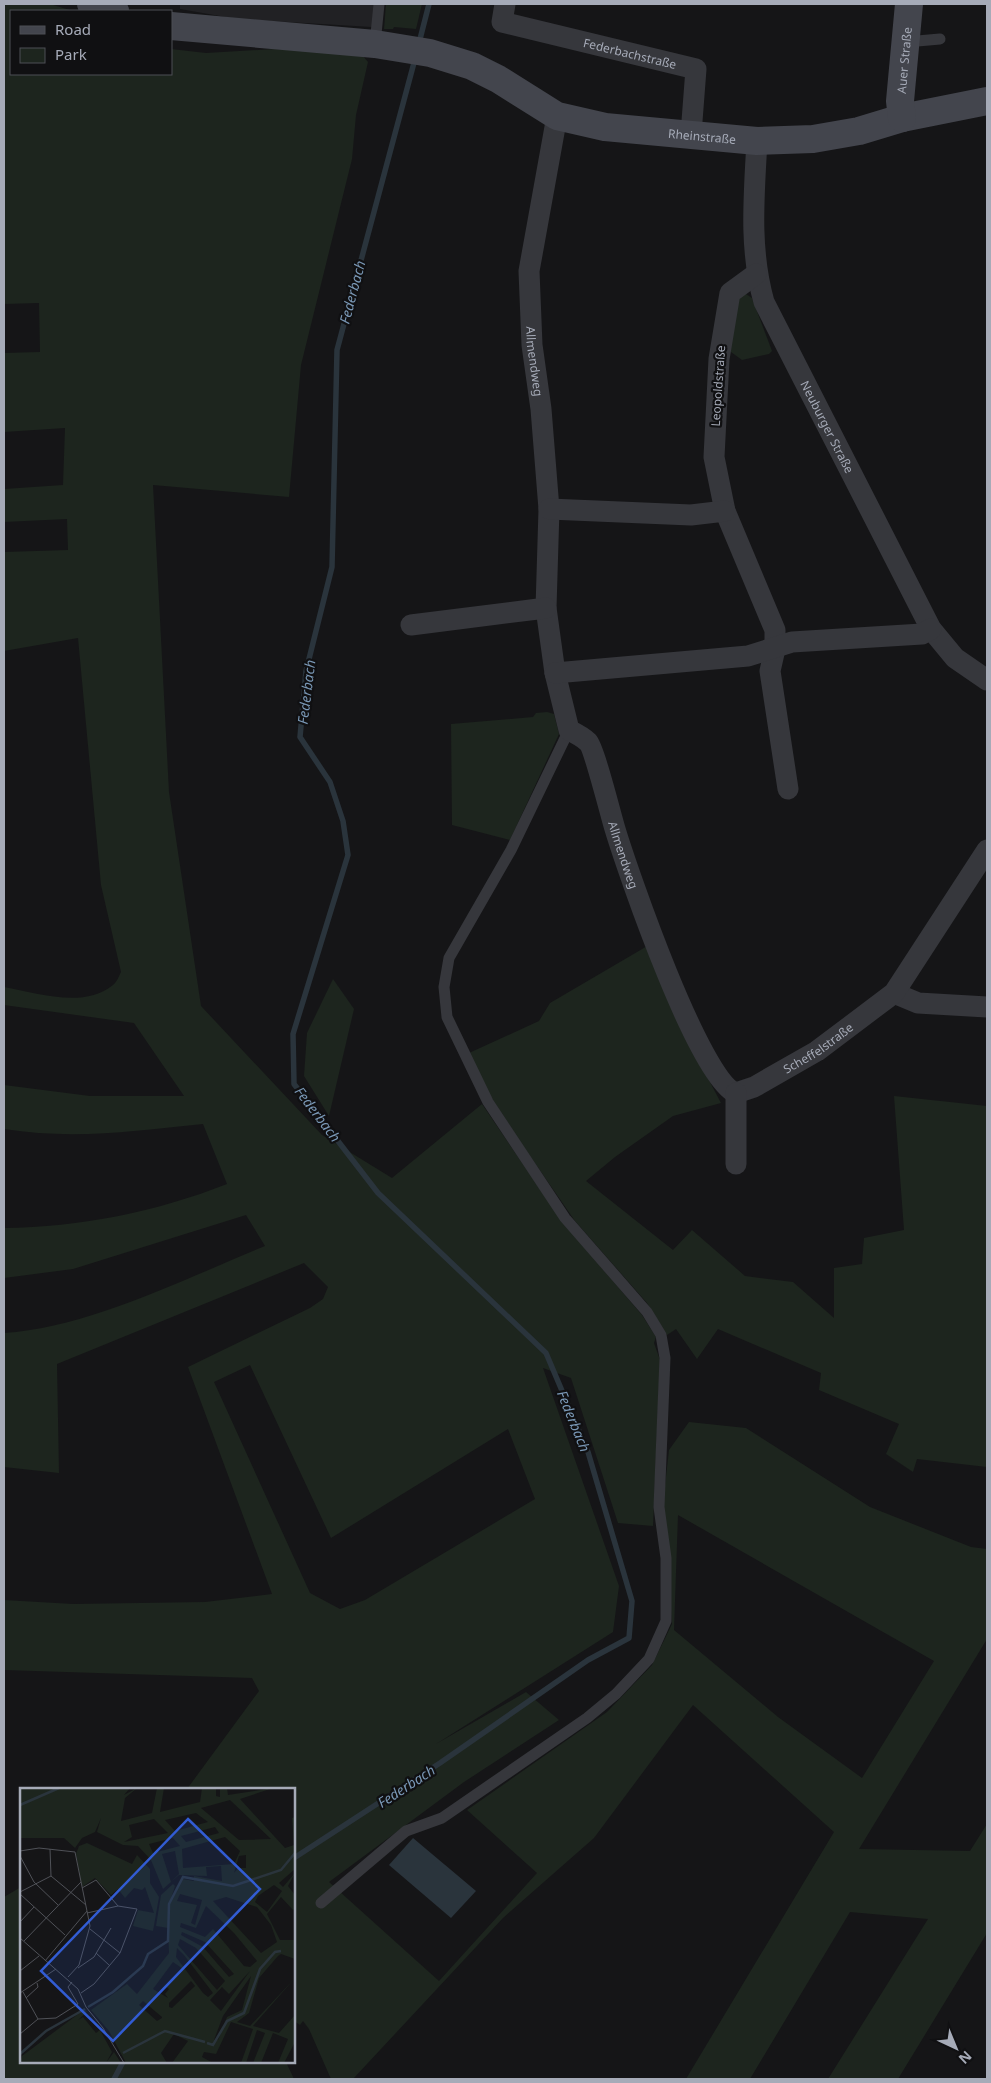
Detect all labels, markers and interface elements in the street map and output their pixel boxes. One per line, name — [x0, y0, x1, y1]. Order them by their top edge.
legend — [10, 10, 172, 75]
text: Road — [55, 19, 91, 39]
street label: Auer Straße — [892, 26, 915, 94]
street label: Federbachstraße — [582, 34, 679, 73]
text: Park — [55, 44, 87, 64]
street label: Rheinstraße — [667, 124, 737, 148]
water label: Federbach — [334, 258, 370, 326]
street label: Allmendweg — [523, 326, 548, 397]
street label: Leopoldstraße — [707, 345, 729, 427]
street label: Neuburger Straße — [797, 377, 859, 476]
water label: Federbach — [293, 659, 319, 725]
street label: Allmendweg — [605, 819, 643, 891]
street label: Scheffelstraße — [780, 1018, 856, 1077]
water label: Federbach — [291, 1082, 345, 1146]
water label: Federbach — [553, 1387, 595, 1455]
water label: Federbach — [374, 1760, 438, 1812]
inset map — [20, 1788, 295, 2063]
north arrow — [931, 2023, 981, 2073]
text: N — [955, 2047, 976, 2069]

